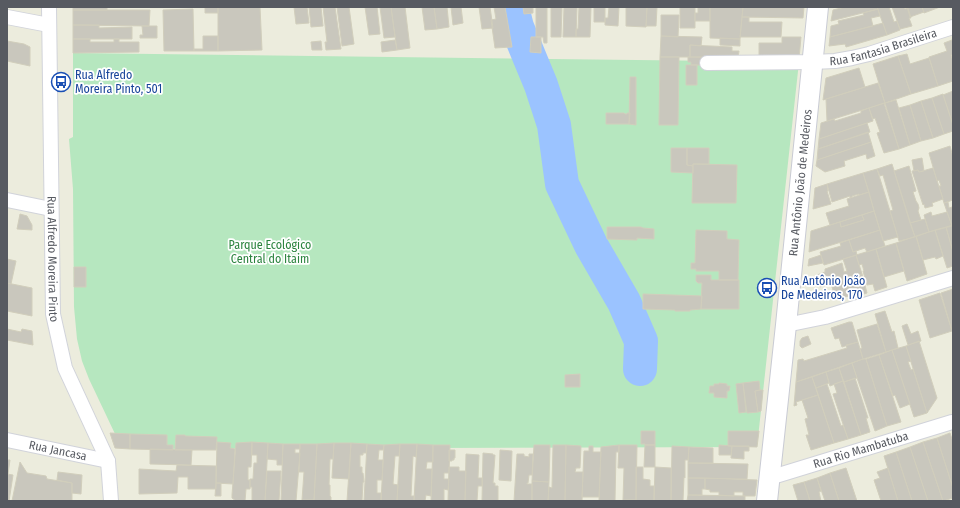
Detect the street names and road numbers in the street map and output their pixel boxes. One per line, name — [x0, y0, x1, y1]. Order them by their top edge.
street label: Rua Fantasia Brasileira — [829, 26, 939, 68]
street label: Rua Antônio João de Medeiros — [786, 109, 815, 257]
street label: Rua Alfredo Moreira Pinto — [44, 196, 62, 323]
street label: Rua Rio Mambatuba — [812, 429, 910, 471]
street label: Rua Jancasa — [28, 438, 88, 463]

